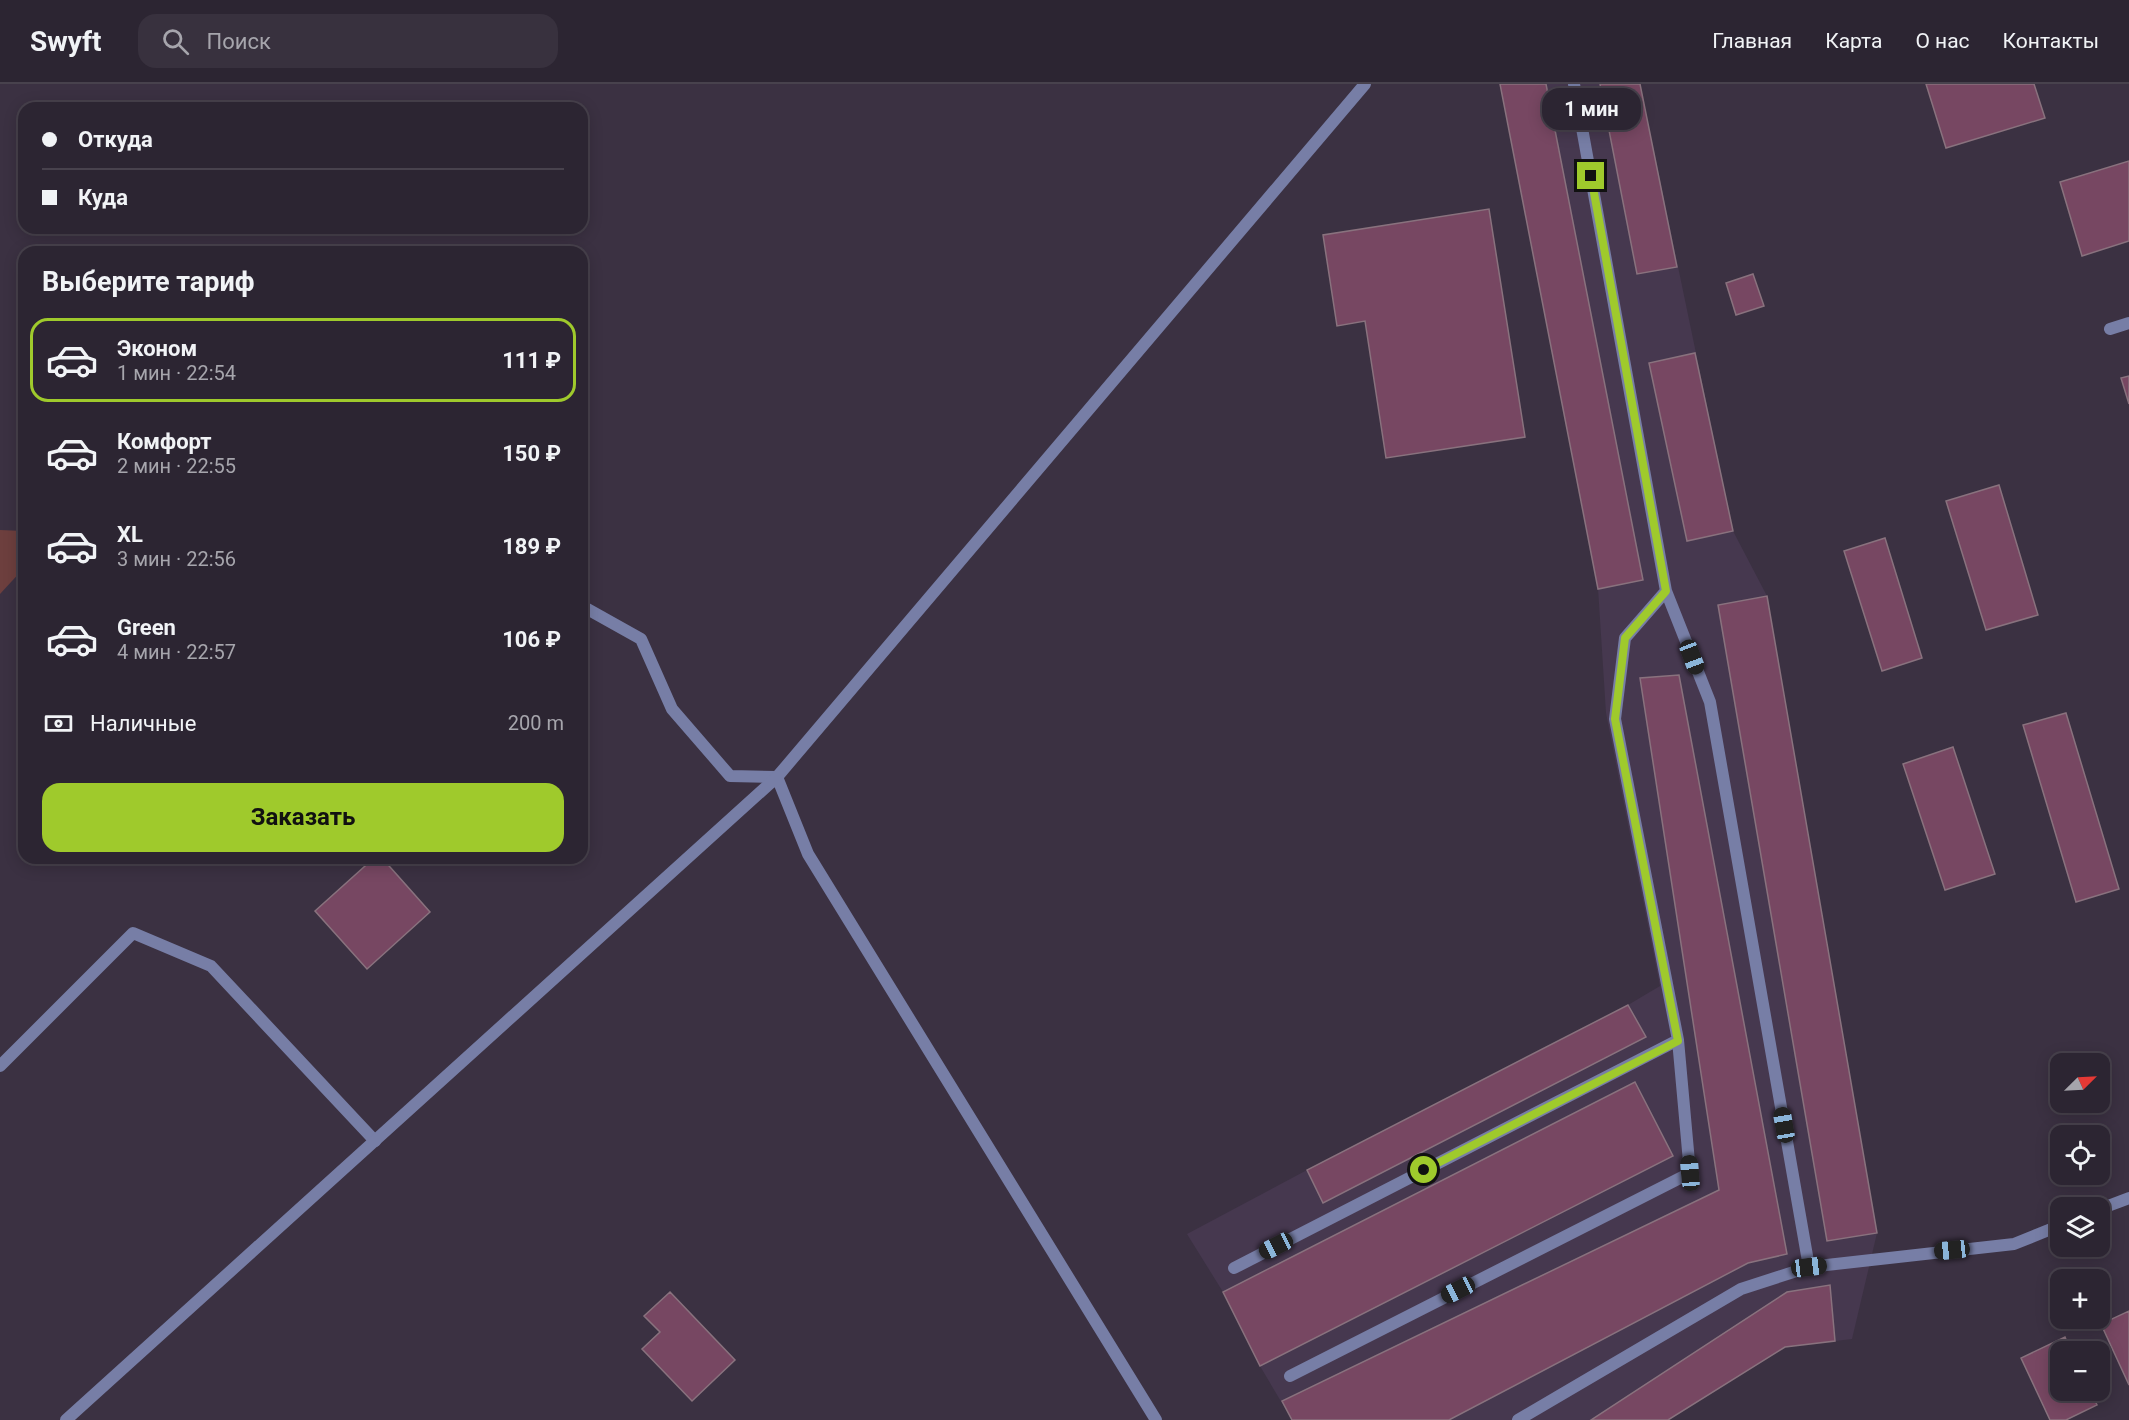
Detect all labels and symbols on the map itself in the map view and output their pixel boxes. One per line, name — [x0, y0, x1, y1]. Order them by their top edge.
callout: 1 мин — [1542, 89, 1640, 131]
route end — [1577, 162, 1604, 189]
car — [1677, 637, 1707, 677]
north arrow — [2050, 1053, 2110, 1113]
car — [1772, 1106, 1796, 1144]
car — [1679, 1154, 1701, 1192]
route start — [1410, 1156, 1437, 1183]
car — [1256, 1230, 1296, 1262]
car — [1933, 1239, 1971, 1261]
car — [1790, 1256, 1828, 1278]
car — [1438, 1274, 1478, 1306]

